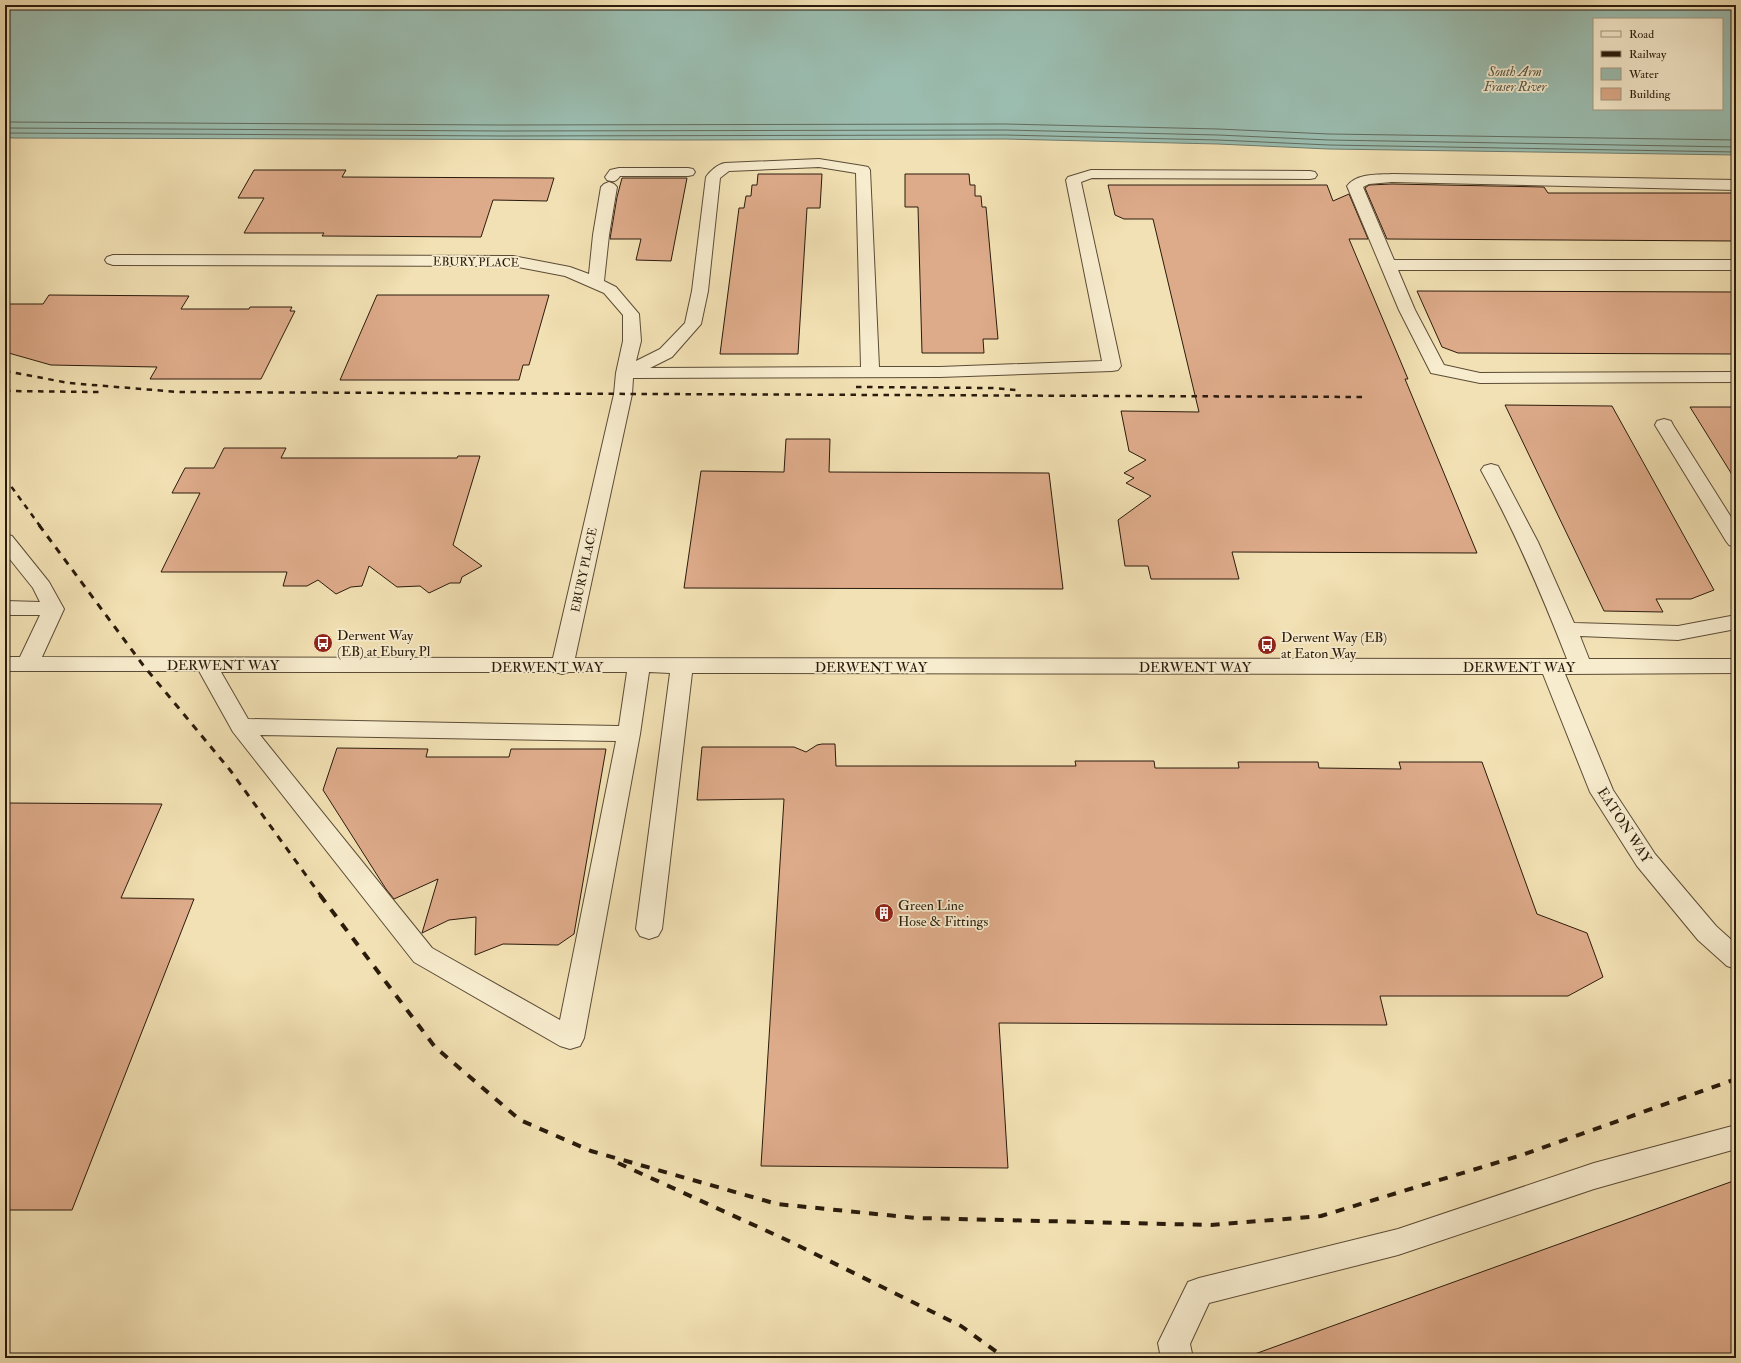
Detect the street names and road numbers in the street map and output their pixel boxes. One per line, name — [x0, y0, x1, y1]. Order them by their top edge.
street label: EBURY PLACE — [433, 254, 520, 271]
street label: EBURY PLACE — [568, 526, 601, 614]
street label: DERWENT WAY — [167, 657, 280, 674]
street label: DERWENT WAY — [491, 659, 604, 676]
street label: DERWENT WAY — [815, 659, 928, 676]
street label: DERWENT WAY — [1139, 659, 1252, 676]
street label: DERWENT WAY — [1463, 659, 1576, 676]
street label: EATON WAY — [1594, 784, 1656, 867]

